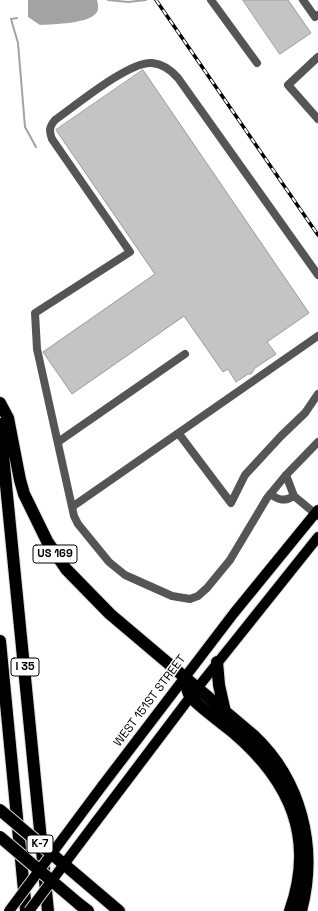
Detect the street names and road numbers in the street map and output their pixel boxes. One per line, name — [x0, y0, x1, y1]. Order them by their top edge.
road number: US 169 — [33, 545, 77, 563]
street label: WEST 151ST STREET — [111, 652, 189, 750]
road number: I 35 — [11, 658, 39, 676]
road number: K-7 — [27, 835, 53, 853]

